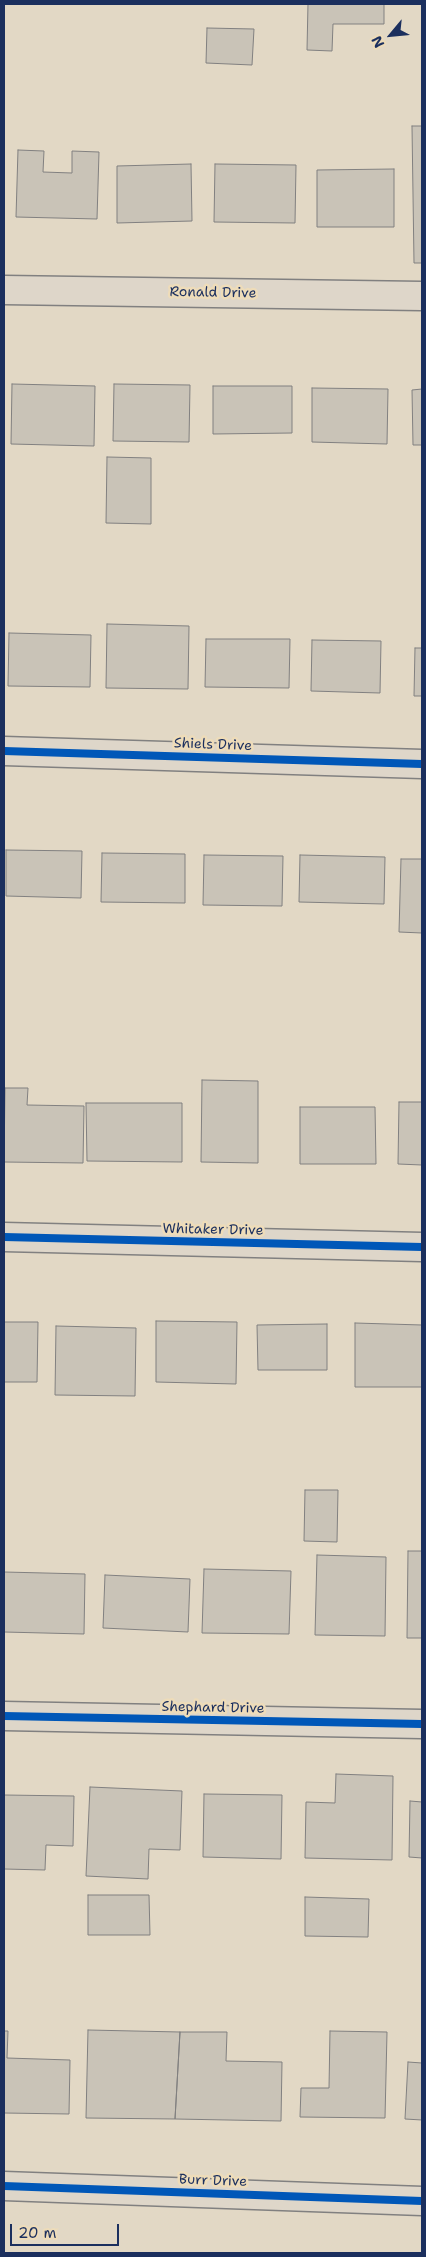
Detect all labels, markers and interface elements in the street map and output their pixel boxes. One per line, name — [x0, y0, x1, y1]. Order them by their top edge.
north arrow — [366, 10, 416, 60]
text: N — [367, 33, 388, 51]
street label: Ronald Drive — [169, 284, 257, 302]
street label: Shiels Drive — [174, 735, 252, 755]
street label: Whitaker Drive — [162, 1221, 264, 1239]
street label: Shephard Drive — [161, 1699, 265, 1717]
street label: Burr Drive — [179, 2171, 247, 2191]
scale bar — [12, 2214, 121, 2246]
text: 20 m — [18, 2223, 57, 2243]

